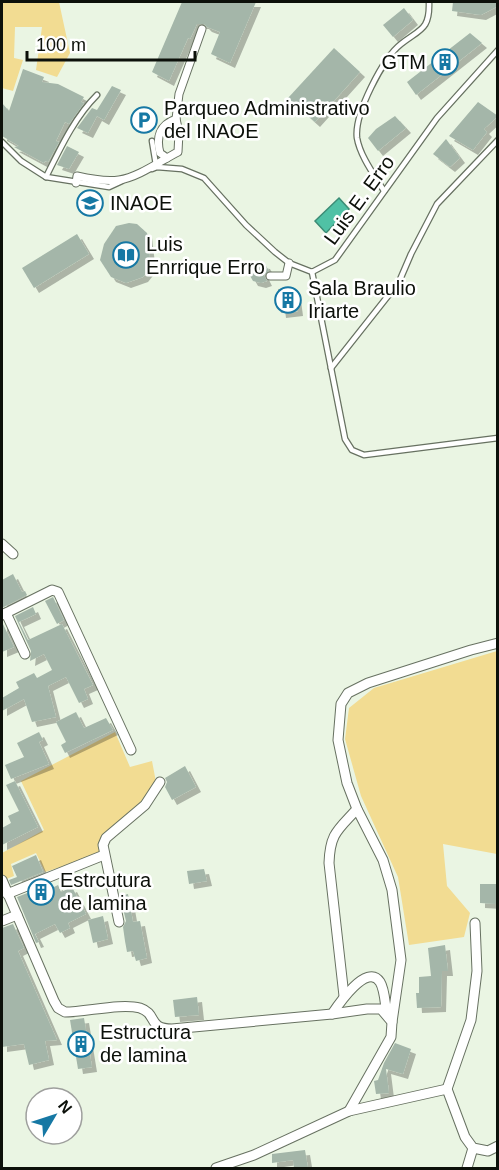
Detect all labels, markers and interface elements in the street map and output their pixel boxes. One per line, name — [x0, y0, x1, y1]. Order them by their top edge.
scale bar — [27, 24, 195, 62]
text: 100 m — [36, 35, 86, 55]
building icon: GTM — [430, 47, 460, 77]
place label: GTM — [382, 51, 426, 73]
place label: Parqueo Administrativo del INAOE — [164, 97, 370, 142]
parking icon: Parqueo Administrativo del INAOE — [129, 105, 159, 135]
street label: Luis E. Erro — [319, 151, 399, 249]
school or university icon: INAOE — [75, 188, 105, 218]
place label: INAOE — [110, 192, 172, 214]
place label: Luis Enrrique Erro — [146, 233, 265, 278]
library icon: Luis Enrrique Erro — [111, 240, 141, 270]
place label: Sala Braulio Iriarte — [308, 277, 416, 322]
building icon: Sala Braulio Iriarte — [273, 285, 303, 315]
place label: Estrcutura de lamina — [60, 869, 152, 914]
building icon: Estrcutura de lamina — [26, 877, 56, 907]
place label: Estructura de lamina — [100, 1021, 192, 1066]
building icon: Estructura de lamina — [66, 1029, 96, 1059]
north arrow — [24, 1086, 84, 1146]
text: N — [55, 1097, 76, 1117]

